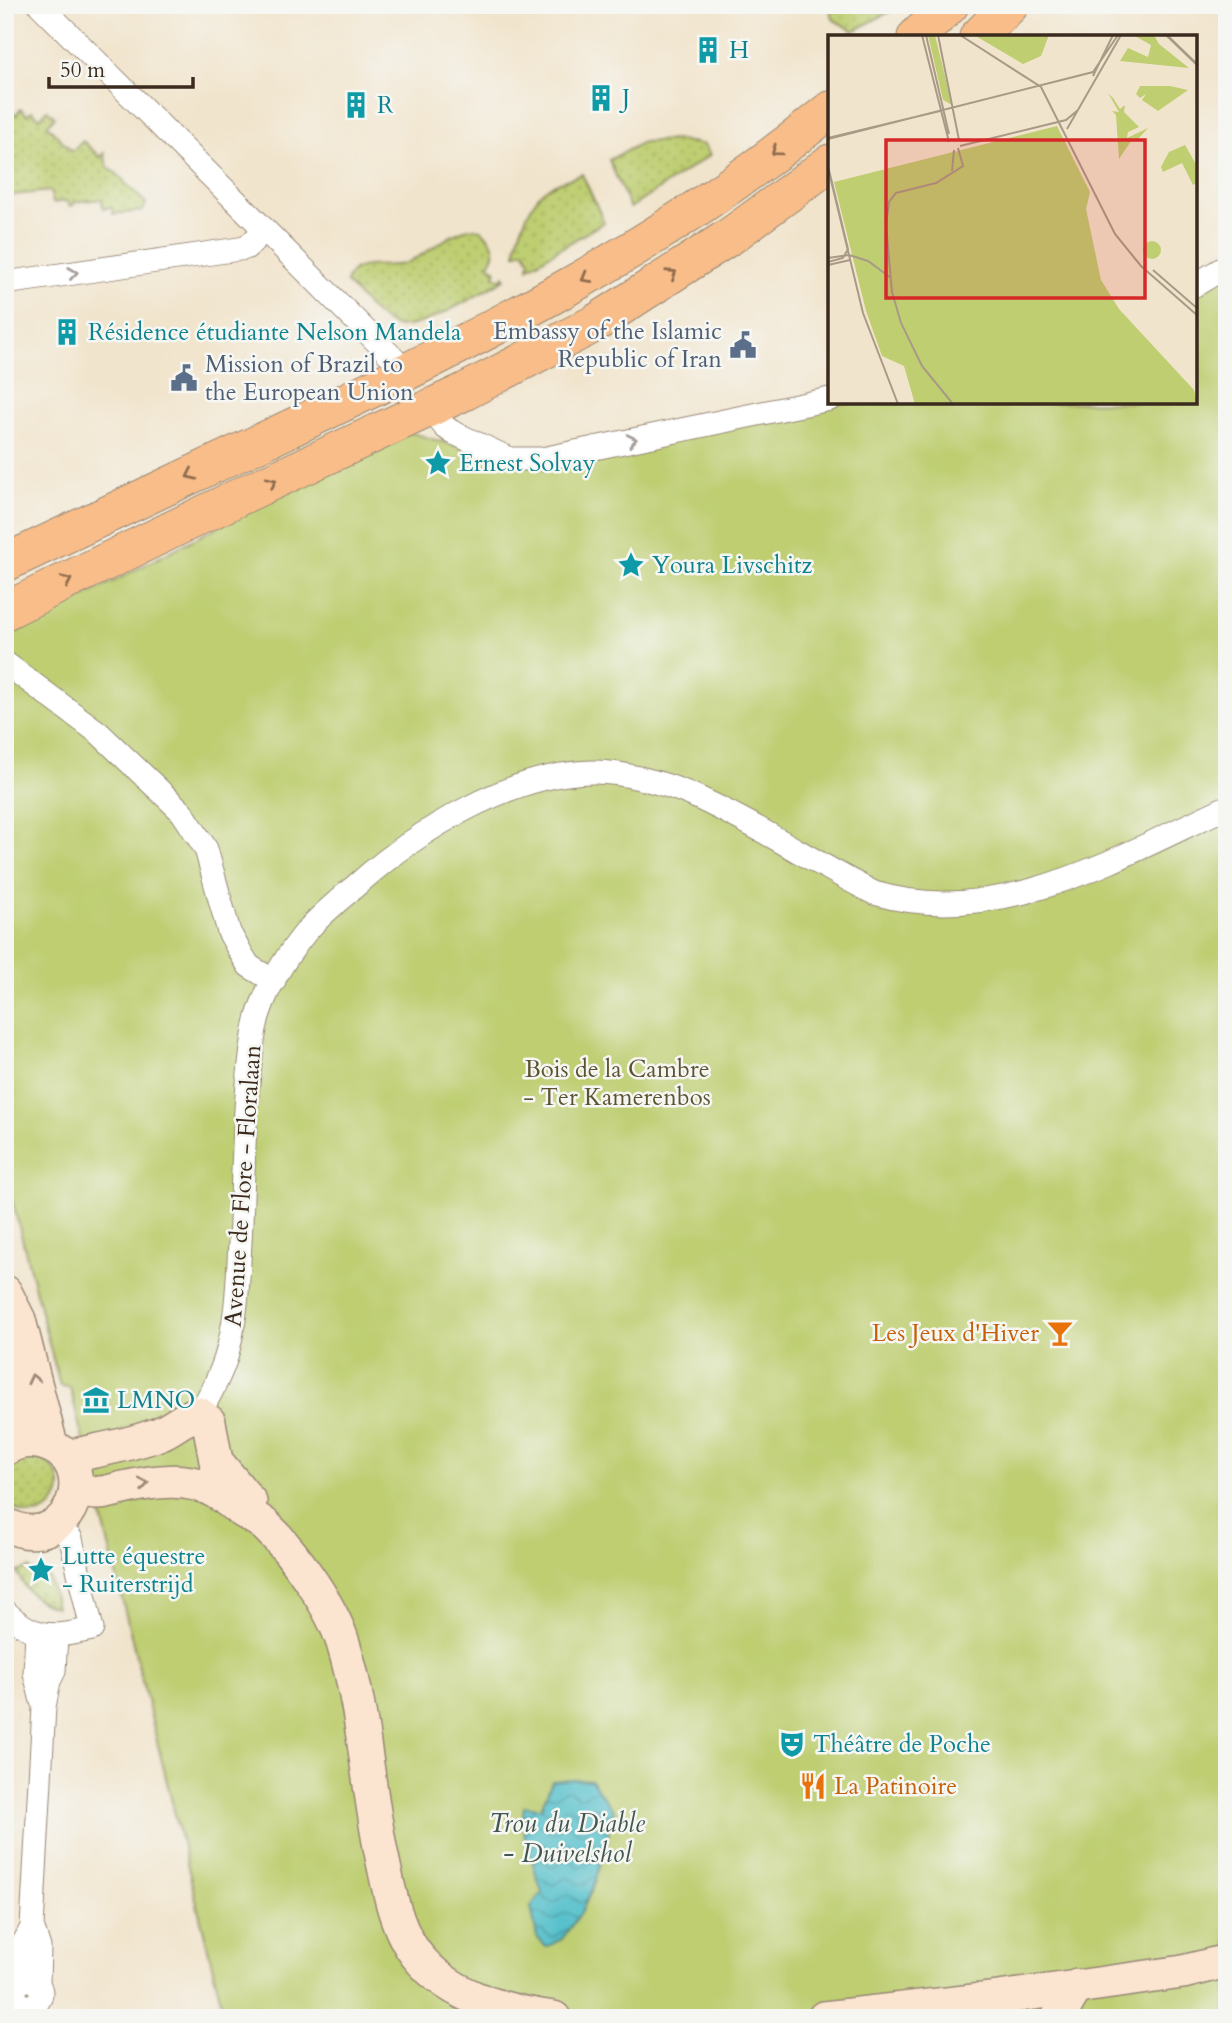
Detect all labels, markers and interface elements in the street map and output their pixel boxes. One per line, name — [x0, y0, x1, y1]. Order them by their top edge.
place label: H — [729, 34, 749, 67]
building icon: H — [693, 35, 723, 65]
inset map — [828, 35, 1197, 404]
scale bar — [49, 46, 192, 90]
text: 50 m — [60, 56, 105, 85]
place label: J — [619, 82, 630, 115]
building icon: J — [586, 83, 616, 113]
place label: R — [377, 89, 394, 122]
building icon: R — [341, 90, 371, 120]
one-way arrow — [771, 143, 783, 156]
one-way arrow — [67, 266, 79, 281]
one-way arrow — [581, 269, 594, 282]
one-way arrow — [665, 269, 678, 282]
place label: Embassy of the Islamic Republic of Iran — [493, 315, 722, 376]
place label: Résidence étudiante Nelson Mandela — [88, 316, 462, 349]
building icon: Résidence étudiante Nelson Mandela — [52, 317, 82, 347]
public building icon: Embassy of the Islamic Republic of Iran — [728, 330, 758, 360]
place label: Mission of Brazil to the European Union — [205, 348, 414, 409]
public building icon: Mission of Brazil to the European Union — [169, 363, 199, 393]
one-way arrow — [626, 433, 638, 448]
place label: Ernest Solvay — [459, 447, 596, 480]
place icon: Ernest Solvay — [423, 448, 453, 478]
one-way arrow — [186, 467, 198, 481]
one-way arrow — [264, 476, 277, 490]
place label: Youra Livschitz — [652, 549, 812, 582]
place icon: Youra Livschitz — [616, 550, 646, 580]
one-way arrow — [60, 576, 72, 590]
street label: Avenue de Flore - Floralaan — [217, 1043, 269, 1328]
park label: Bois de la Cambre - Ter Kamerenbos — [523, 1053, 711, 1114]
place label: Les Jeux d'Hiver — [872, 1317, 1039, 1350]
bar icon: Les Jeux d'Hiver — [1045, 1318, 1075, 1348]
one-way arrow — [27, 1373, 41, 1385]
place label: LMNO — [117, 1384, 195, 1417]
museum icon: LMNO — [81, 1385, 111, 1415]
one-way arrow — [138, 1477, 150, 1492]
place label: Lutte équestre - Ruiterstrijd — [62, 1540, 205, 1601]
place icon: Lutte équestre - Ruiterstrijd — [26, 1555, 56, 1585]
place label: Théâtre de Poche — [813, 1728, 991, 1761]
theatre icon: Théâtre de Poche — [777, 1729, 807, 1759]
place label: La Patinoire — [834, 1770, 957, 1803]
restaurant icon: La Patinoire — [798, 1771, 828, 1801]
water label: Trou du Diable - Duivelshol — [489, 1806, 646, 1871]

